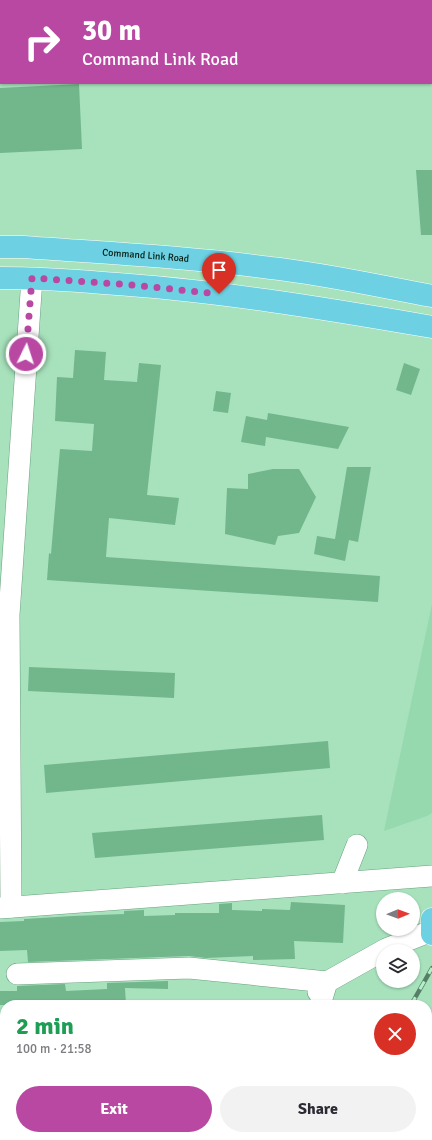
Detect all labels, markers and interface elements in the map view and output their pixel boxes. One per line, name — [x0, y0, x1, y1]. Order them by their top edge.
text: 30 m — [82, 14, 141, 48]
icon: right — [16, 16, 68, 68]
text: Command Link Road — [82, 48, 239, 70]
street label: Command Link Road — [102, 246, 190, 265]
pin — [202, 253, 236, 294]
icon: arrive — [208, 259, 230, 281]
position arrow — [5, 333, 47, 375]
north arrow — [376, 892, 420, 936]
map controls — [376, 892, 420, 988]
button: layers — [376, 944, 420, 988]
text: 2 min — [16, 1011, 74, 1041]
button: close — [374, 1013, 416, 1055]
text: 100 m · 21:58 — [16, 1041, 92, 1057]
button: Exit — [16, 1086, 212, 1132]
button: Share — [220, 1086, 416, 1132]

